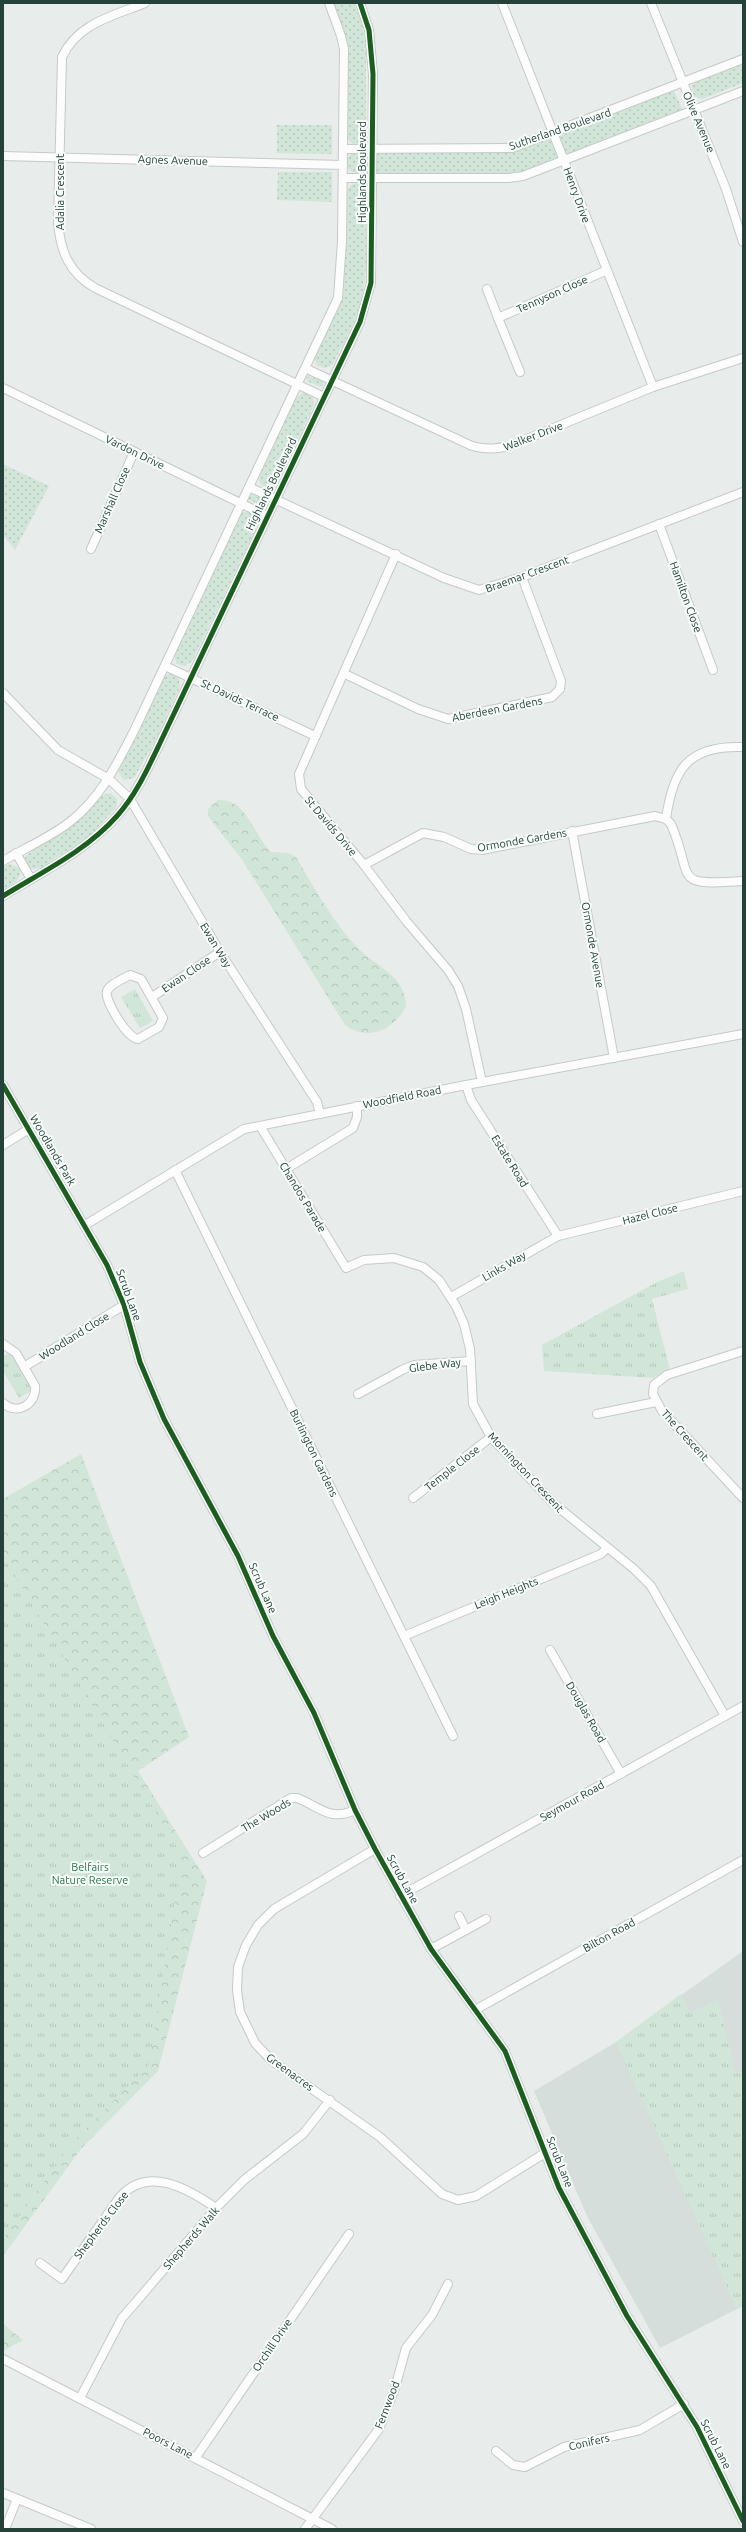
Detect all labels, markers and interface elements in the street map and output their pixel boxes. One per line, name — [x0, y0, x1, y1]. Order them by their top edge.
street label: Olive Avenue — [681, 90, 717, 154]
street label: Sutherland Boulevard — [507, 106, 613, 152]
street label: Highlands Boulevard — [356, 121, 368, 223]
street label: Adalia Crescent — [54, 153, 66, 230]
street label: Agnes Avenue — [138, 153, 208, 167]
street label: Henry Drive — [561, 166, 593, 224]
street label: Tennyson Close — [515, 273, 589, 315]
street label: Walker Drive — [502, 419, 564, 453]
street label: Vardon Drive — [103, 433, 167, 471]
street label: Highlands Boulevard — [243, 436, 299, 532]
street label: Marshall Close — [92, 465, 132, 535]
street label: Braemar Crescent — [483, 553, 571, 595]
street label: Hamilton Close — [668, 560, 704, 634]
street label: St Davids Terrace — [199, 677, 281, 723]
street label: Aberdeen Gardens — [451, 694, 543, 724]
street label: St Davids Drive — [303, 794, 359, 858]
street label: Ormonde Gardens — [476, 826, 568, 854]
street label: Ormonde Avenue — [580, 901, 606, 989]
street label: Ewan Way — [198, 921, 234, 970]
street label: Ewan Close — [159, 953, 213, 995]
street label: Woodfield Road — [362, 1084, 442, 1110]
street label: Woodlands Park — [28, 1112, 78, 1188]
street label: Estate Road — [489, 1133, 531, 1189]
street label: Chandos Parade — [277, 1160, 329, 1234]
street label: Hazel Close — [621, 1201, 679, 1227]
street label: Links Way — [480, 1248, 529, 1283]
street label: Scrub Lane — [114, 1268, 144, 1322]
street label: Woodland Close — [37, 1310, 111, 1362]
street label: Glebe Way — [408, 1356, 462, 1374]
street label: Burlington Gardens — [288, 1407, 340, 1499]
street label: The Crescent — [659, 1407, 711, 1463]
street label: Mornington Crescent — [486, 1430, 567, 1515]
street label: Temple Close — [422, 1443, 482, 1493]
street label: Scrub Lane — [247, 1561, 279, 1615]
street label: Leigh Heights — [472, 1575, 540, 1611]
street label: Douglas Road — [564, 1680, 608, 1744]
street label: Seymour Road — [538, 1778, 606, 1824]
street label: The Woods — [239, 1796, 293, 1834]
street label: Scrub Lane — [385, 1853, 421, 1905]
park label: Belfairs Nature Reserve — [52, 1861, 128, 1886]
street label: Bilton Road — [581, 1916, 637, 1954]
street label: Greenacres — [264, 2051, 316, 2093]
street label: Scrub Lane — [544, 2135, 576, 2189]
street label: Shepherds Close — [72, 2189, 130, 2261]
street label: Shepherds Walk — [161, 2204, 222, 2272]
street label: Orchill Drive — [250, 2316, 294, 2374]
street label: Fernwood — [372, 2379, 402, 2431]
street label: Scrub Lane — [698, 2417, 734, 2471]
street label: Poors Lane — [141, 2425, 195, 2461]
street label: Conifers — [568, 2431, 611, 2452]

